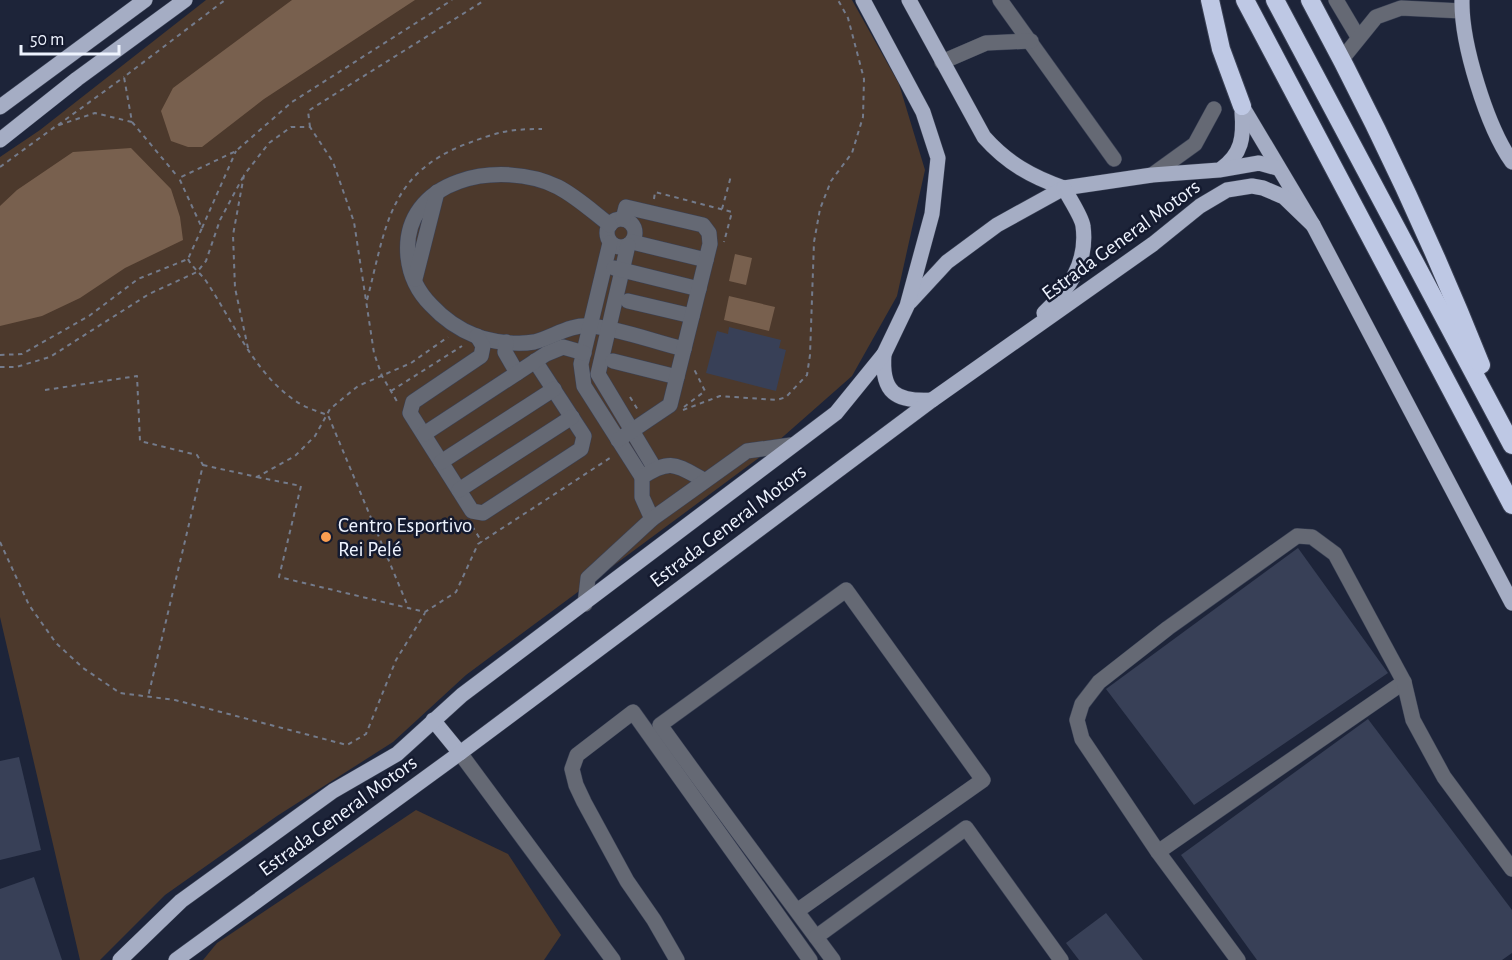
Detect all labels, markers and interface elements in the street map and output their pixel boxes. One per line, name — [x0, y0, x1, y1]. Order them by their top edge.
scale bar — [21, 18, 118, 56]
text: 50 m — [30, 31, 64, 49]
street label: Estrada General Motors — [1038, 176, 1204, 304]
street label: Estrada General Motors — [646, 461, 810, 591]
place label: Centro Esportivo Rei Pelé — [338, 515, 472, 560]
marker: Centro Esportivo Rei Pelé — [319, 530, 333, 544]
street label: Estrada General Motors — [255, 752, 421, 880]

